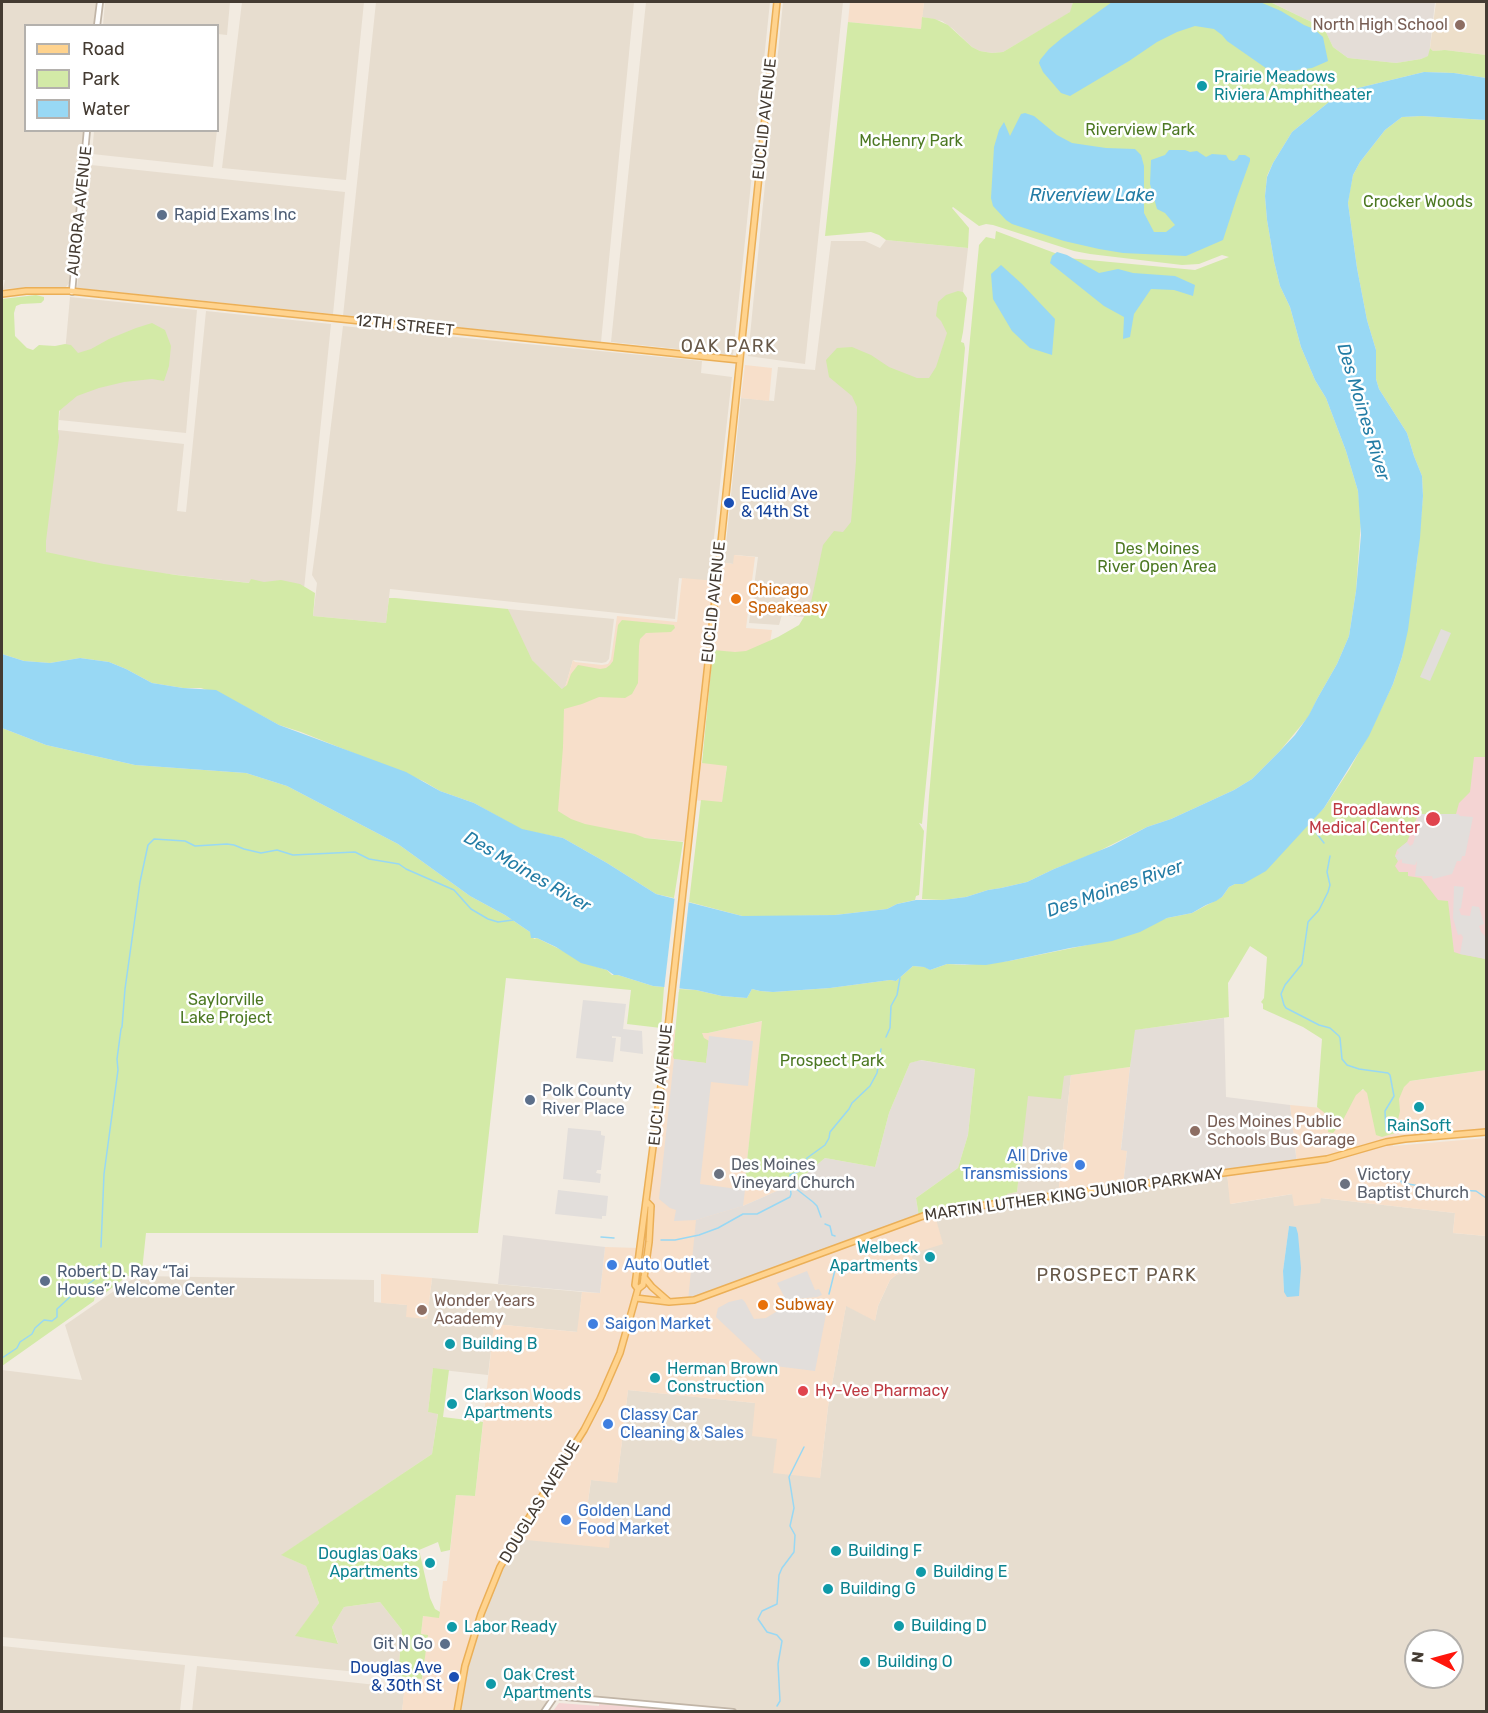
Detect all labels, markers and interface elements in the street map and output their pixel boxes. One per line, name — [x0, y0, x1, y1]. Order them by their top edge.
place label: North High School — [1312, 15, 1448, 35]
marker: North High School — [1453, 18, 1467, 32]
legend — [24, 24, 219, 132]
text: Road — [82, 38, 125, 60]
street label: EUCLID AVENUE — [749, 57, 781, 181]
place label: Prairie Meadows Riviera Amphitheater — [1214, 67, 1372, 105]
text: Park — [82, 68, 119, 90]
marker: Prairie Meadows Riviera Amphitheater — [1195, 79, 1209, 93]
text: Water — [82, 98, 130, 120]
park label: Riverview Park — [1085, 120, 1195, 140]
park label: McHenry Park — [859, 131, 963, 151]
street label: AURORA AVENUE — [64, 145, 96, 277]
water label: Riverview Lake — [1029, 185, 1155, 207]
park label: Crocker Woods — [1363, 192, 1473, 212]
place label: Rapid Exams Inc — [174, 205, 296, 225]
marker: Rapid Exams Inc — [155, 208, 169, 222]
street label: 12TH STREET — [355, 311, 455, 341]
district label: OAK PARK — [681, 336, 777, 358]
water label: Des Moines River — [1332, 341, 1394, 483]
place label: Euclid Ave & 14th St — [741, 484, 818, 522]
marker: Euclid Ave & 14th St — [722, 496, 736, 510]
park label: Des Moines River Open Area — [1097, 539, 1217, 577]
street label: EUCLID AVENUE — [698, 540, 730, 664]
place label: Chicago Speakeasy — [748, 580, 828, 618]
marker: Chicago Speakeasy — [729, 592, 743, 606]
place label: Broadlawns Medical Center — [1309, 800, 1420, 838]
marker: Broadlawns Medical Center — [1424, 810, 1442, 828]
water label: Des Moines River — [460, 827, 594, 917]
water label: Des Moines River — [1044, 856, 1186, 922]
park label: Saylorville Lake Project — [180, 990, 272, 1028]
street label: EUCLID AVENUE — [645, 1023, 677, 1147]
park label: Prospect Park — [780, 1051, 884, 1071]
place label: Polk County River Place — [542, 1081, 632, 1119]
marker: Polk County River Place — [523, 1093, 537, 1107]
marker: RainSoft — [1412, 1100, 1426, 1114]
place label: Des Moines Public Schools Bus Garage — [1207, 1112, 1355, 1150]
place label: RainSoft — [1387, 1116, 1451, 1136]
marker: Des Moines Public Schools Bus Garage — [1188, 1124, 1202, 1138]
place label: All Drive Transmissions — [962, 1146, 1068, 1184]
place label: Des Moines Vineyard Church — [731, 1155, 855, 1193]
marker: All Drive Transmissions — [1073, 1158, 1087, 1172]
street label: MARTIN LUTHER KING JUNIOR PARKWAY — [923, 1164, 1225, 1226]
place label: Victory Baptist Church — [1357, 1165, 1469, 1203]
marker: Des Moines Vineyard Church — [712, 1167, 726, 1181]
marker: Victory Baptist Church — [1338, 1177, 1352, 1191]
place label: Welbeck Apartments — [829, 1238, 918, 1276]
marker: Welbeck Apartments — [923, 1250, 937, 1264]
place label: Auto Outlet — [624, 1255, 709, 1275]
marker: Auto Outlet — [605, 1258, 619, 1272]
place label: Robert D. Ray “Tai House” Welcome Center — [57, 1262, 235, 1300]
district label: PROSPECT PARK — [1037, 1265, 1197, 1287]
marker: Robert D. Ray “Tai House” Welcome Center — [38, 1274, 52, 1288]
place label: Wonder Years Academy — [434, 1291, 535, 1329]
place label: Subway — [775, 1295, 834, 1315]
marker: Subway — [756, 1298, 770, 1312]
marker: Wonder Years Academy — [415, 1303, 429, 1317]
place label: Saigon Market — [605, 1314, 711, 1334]
marker: Saigon Market — [586, 1317, 600, 1331]
place label: Building B — [462, 1334, 537, 1354]
marker: Building B — [443, 1337, 457, 1351]
place label: Herman Brown Construction — [667, 1359, 778, 1397]
marker: Herman Brown Construction — [648, 1371, 662, 1385]
place label: Hy-Vee Pharmacy — [815, 1381, 949, 1401]
marker: Hy-Vee Pharmacy — [796, 1384, 810, 1398]
place label: Clarkson Woods Apartments — [464, 1385, 581, 1423]
marker: Clarkson Woods Apartments — [445, 1397, 459, 1411]
place label: Classy Car Cleaning & Sales — [620, 1405, 744, 1443]
marker: Classy Car Cleaning & Sales — [601, 1417, 615, 1431]
street label: DOUGLAS AVENUE — [496, 1437, 584, 1567]
place label: Golden Land Food Market — [578, 1501, 671, 1539]
marker: Golden Land Food Market — [559, 1513, 573, 1527]
place label: Building F — [848, 1541, 922, 1561]
place label: Douglas Oaks Apartments — [318, 1544, 418, 1582]
marker: Building F — [829, 1544, 843, 1558]
marker: Douglas Oaks Apartments — [423, 1556, 437, 1570]
place label: Building E — [933, 1562, 1007, 1582]
marker: Building E — [914, 1565, 928, 1579]
place label: Building G — [840, 1579, 916, 1599]
marker: Building G — [821, 1582, 835, 1596]
place label: Building D — [911, 1616, 987, 1636]
place label: Labor Ready — [464, 1617, 557, 1637]
marker: Building D — [892, 1619, 906, 1633]
marker: Labor Ready — [445, 1620, 459, 1634]
north arrow — [1404, 1629, 1464, 1689]
place label: Git N Go — [373, 1634, 433, 1654]
marker: Git N Go — [438, 1637, 452, 1651]
text: N — [1408, 1651, 1428, 1664]
place label: Building O — [877, 1652, 952, 1672]
marker: Building O — [858, 1655, 872, 1669]
place label: Douglas Ave & 30th St — [350, 1658, 442, 1696]
place label: Oak Crest Apartments — [503, 1665, 592, 1703]
marker: Douglas Ave & 30th St — [447, 1670, 461, 1684]
marker: Oak Crest Apartments — [484, 1677, 498, 1691]

